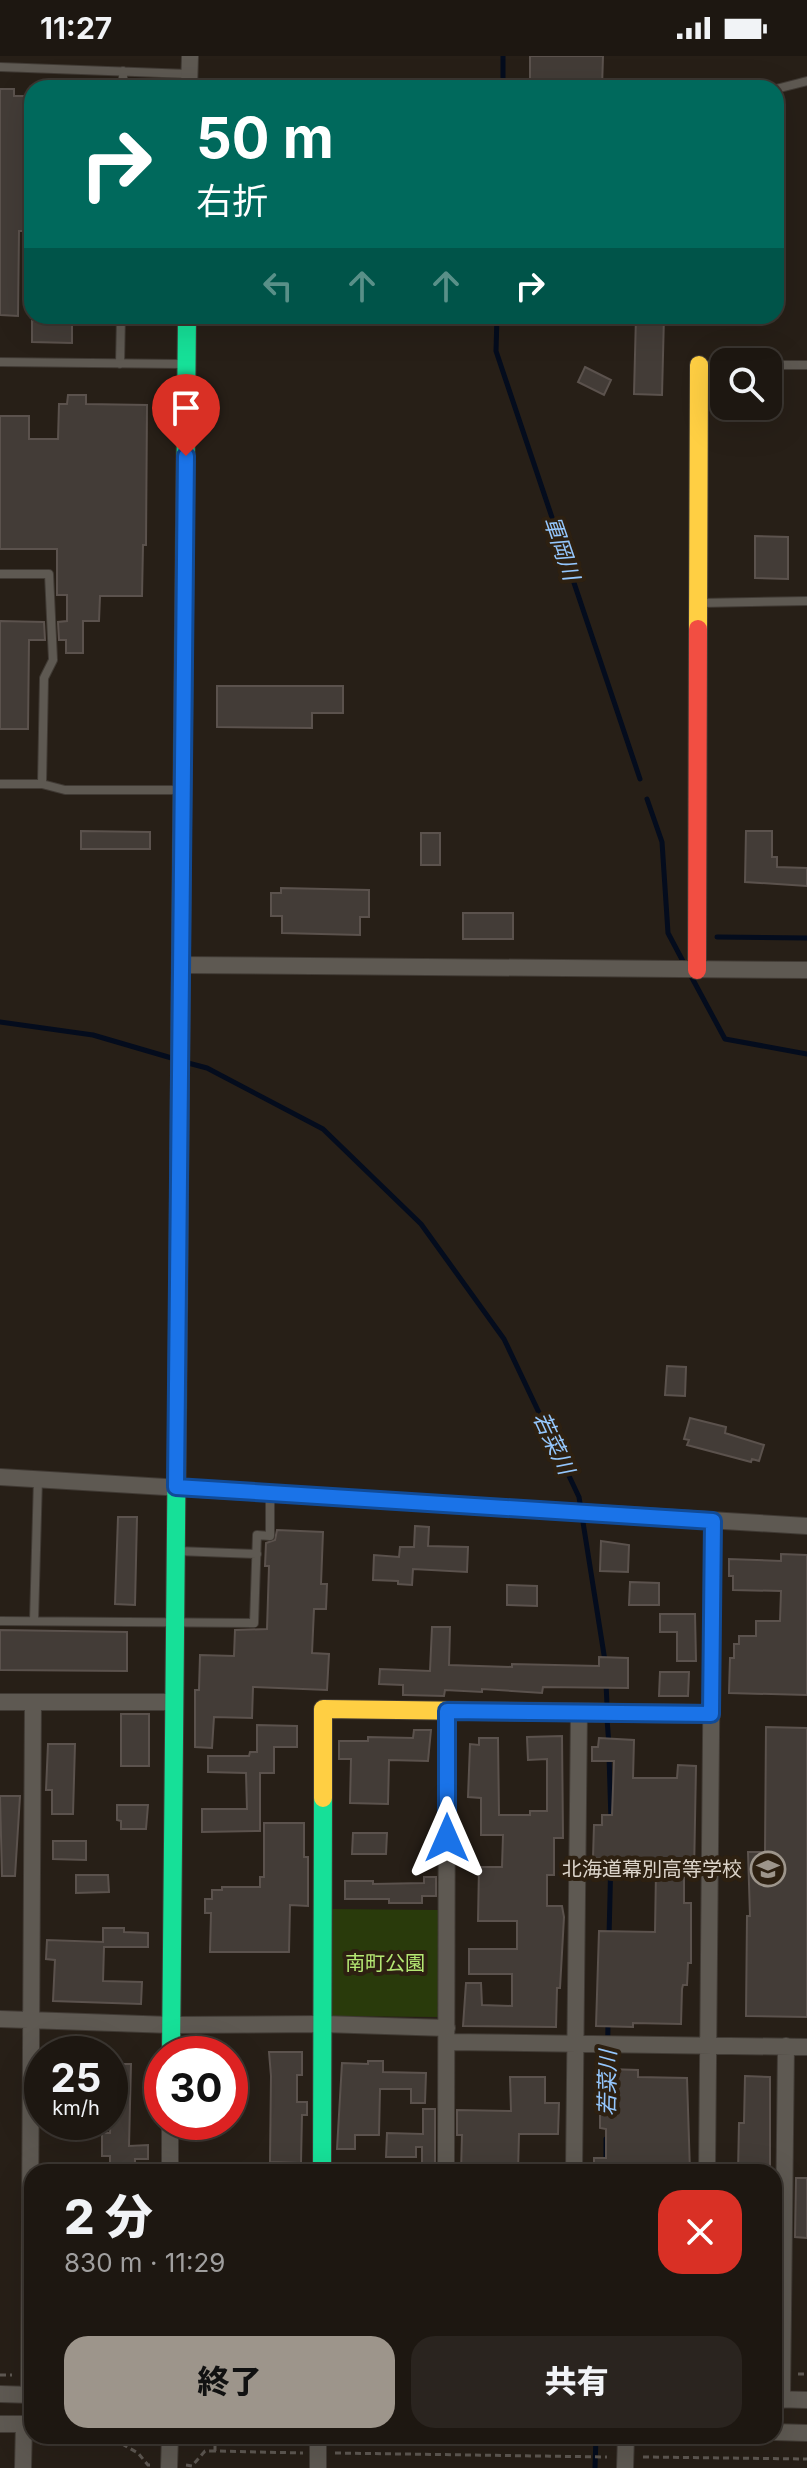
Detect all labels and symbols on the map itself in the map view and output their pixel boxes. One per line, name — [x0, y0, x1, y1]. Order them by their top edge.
pin — [152, 374, 220, 456]
water label: 軍岡川 — [539, 513, 586, 585]
water label: 若菜川 — [528, 1408, 581, 1480]
position arrow — [405, 1796, 489, 1880]
school or university icon: 北海道幕別高等学校 — [749, 1850, 787, 1888]
place label: 北海道幕別高等学校 — [562, 1857, 742, 1881]
park label: 南町公園 — [345, 1951, 425, 1975]
speed limit sign: 30 — [144, 2036, 248, 2140]
water label: 若菜川 — [593, 2048, 621, 2116]

